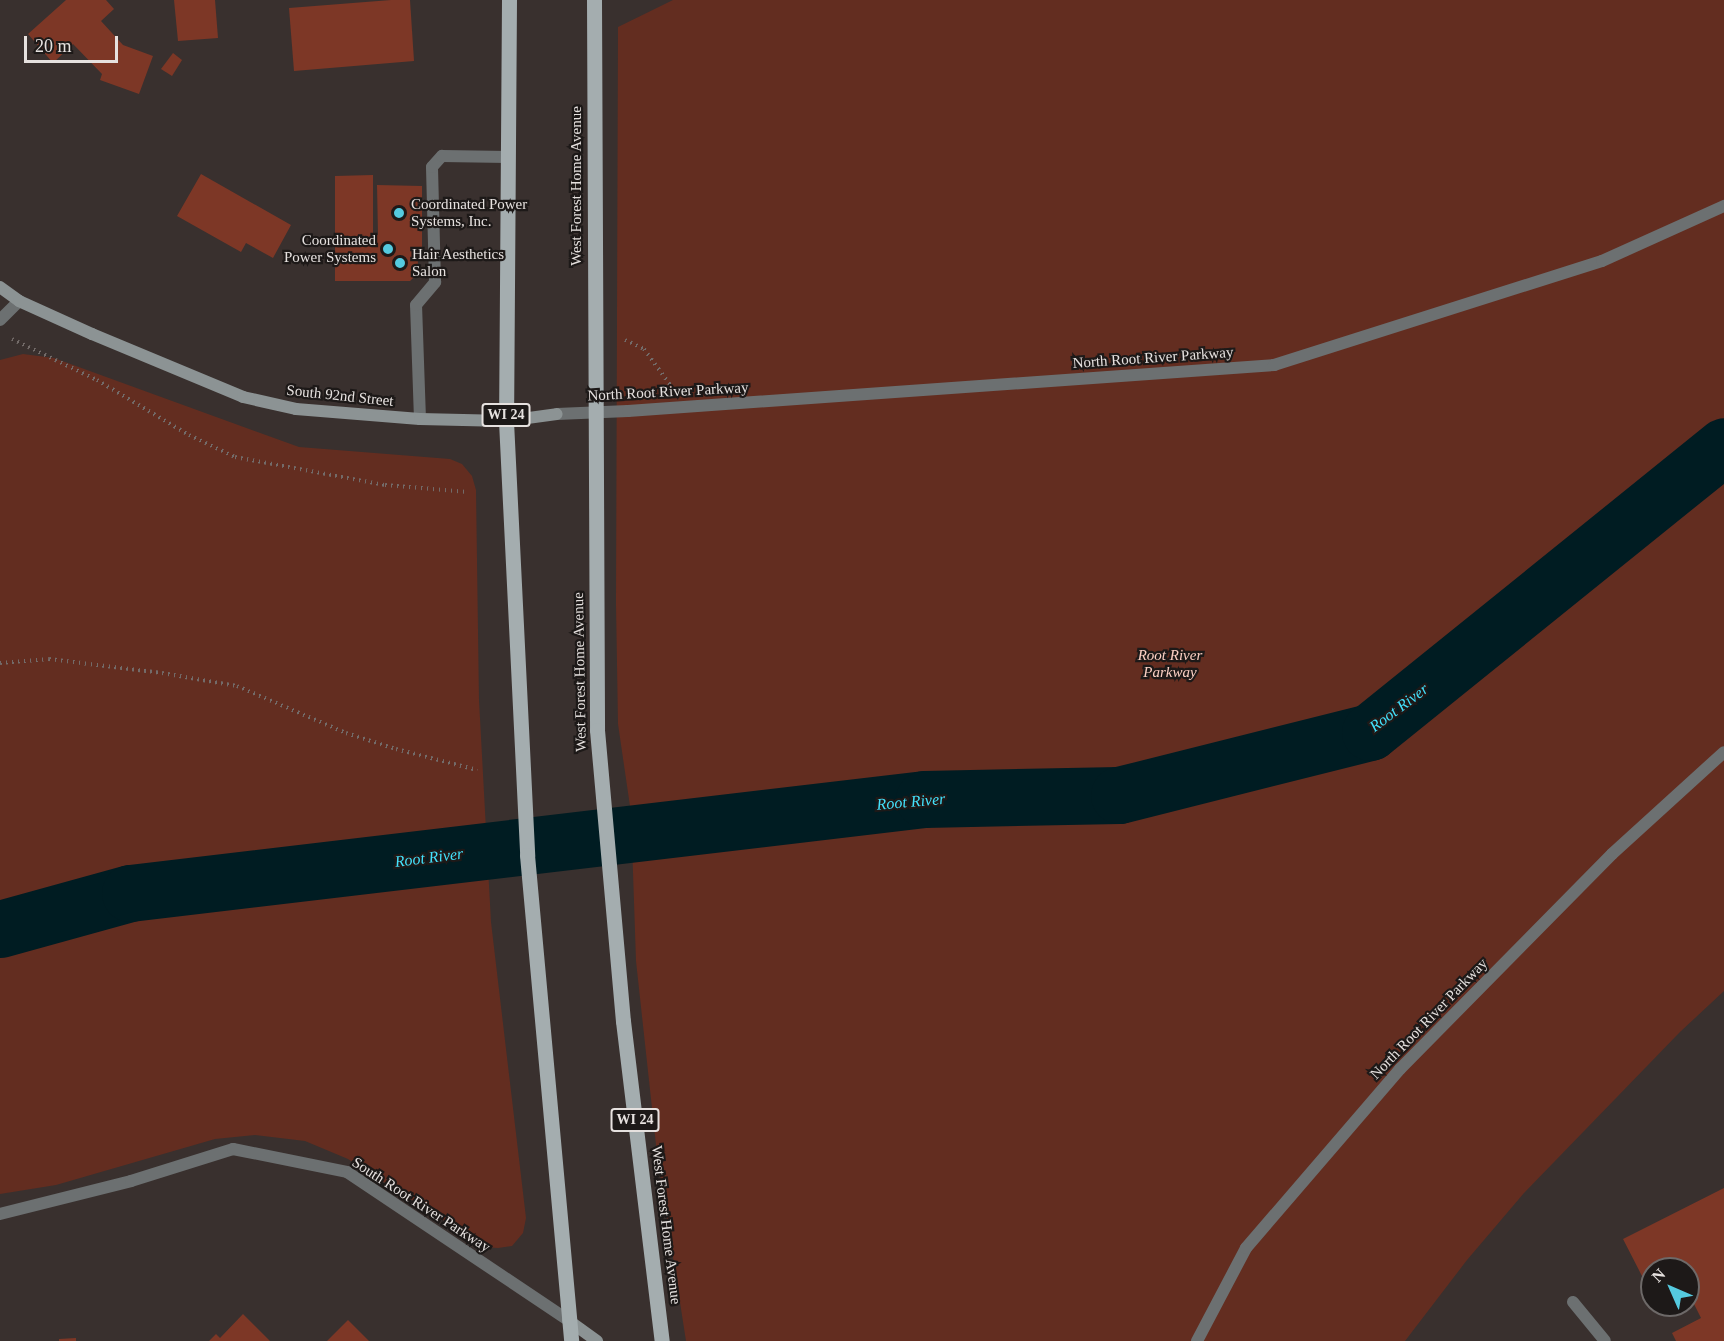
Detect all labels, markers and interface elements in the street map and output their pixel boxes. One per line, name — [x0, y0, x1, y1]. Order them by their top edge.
scale bar — [27, 24, 122, 62]
text: 20 m — [35, 36, 72, 56]
street label: West Forest Home Avenue — [568, 106, 586, 266]
place label: Coordinated Power Systems, Inc. — [411, 195, 527, 230]
marker: Coordinated Power Systems, Inc. — [392, 206, 406, 220]
place label: Coordinated Power Systems — [284, 231, 376, 266]
marker: Coordinated Power Systems — [381, 242, 395, 256]
place label: Hair Aesthetics Salon — [412, 245, 505, 280]
marker: Hair Aesthetics Salon — [393, 256, 407, 270]
street label: North Root River Parkway — [1072, 343, 1234, 373]
street label: North Root River Parkway — [587, 379, 749, 405]
street label: South 92nd Street — [286, 381, 394, 411]
road number: WI 24 — [480, 404, 532, 426]
street label: West Forest Home Avenue — [570, 592, 590, 752]
park label: Root River Parkway — [1138, 646, 1202, 681]
water label: Root River — [1366, 680, 1432, 736]
water label: Root River — [876, 789, 946, 815]
water label: Root River — [394, 844, 464, 872]
street label: North Root River Parkway — [1367, 955, 1491, 1083]
road number: WI 24 — [610, 1109, 660, 1131]
street label: West Forest Home Avenue — [647, 1144, 685, 1306]
street label: South Root River Parkway — [348, 1154, 494, 1256]
north arrow — [1640, 1257, 1700, 1317]
text: N — [1648, 1265, 1668, 1285]

